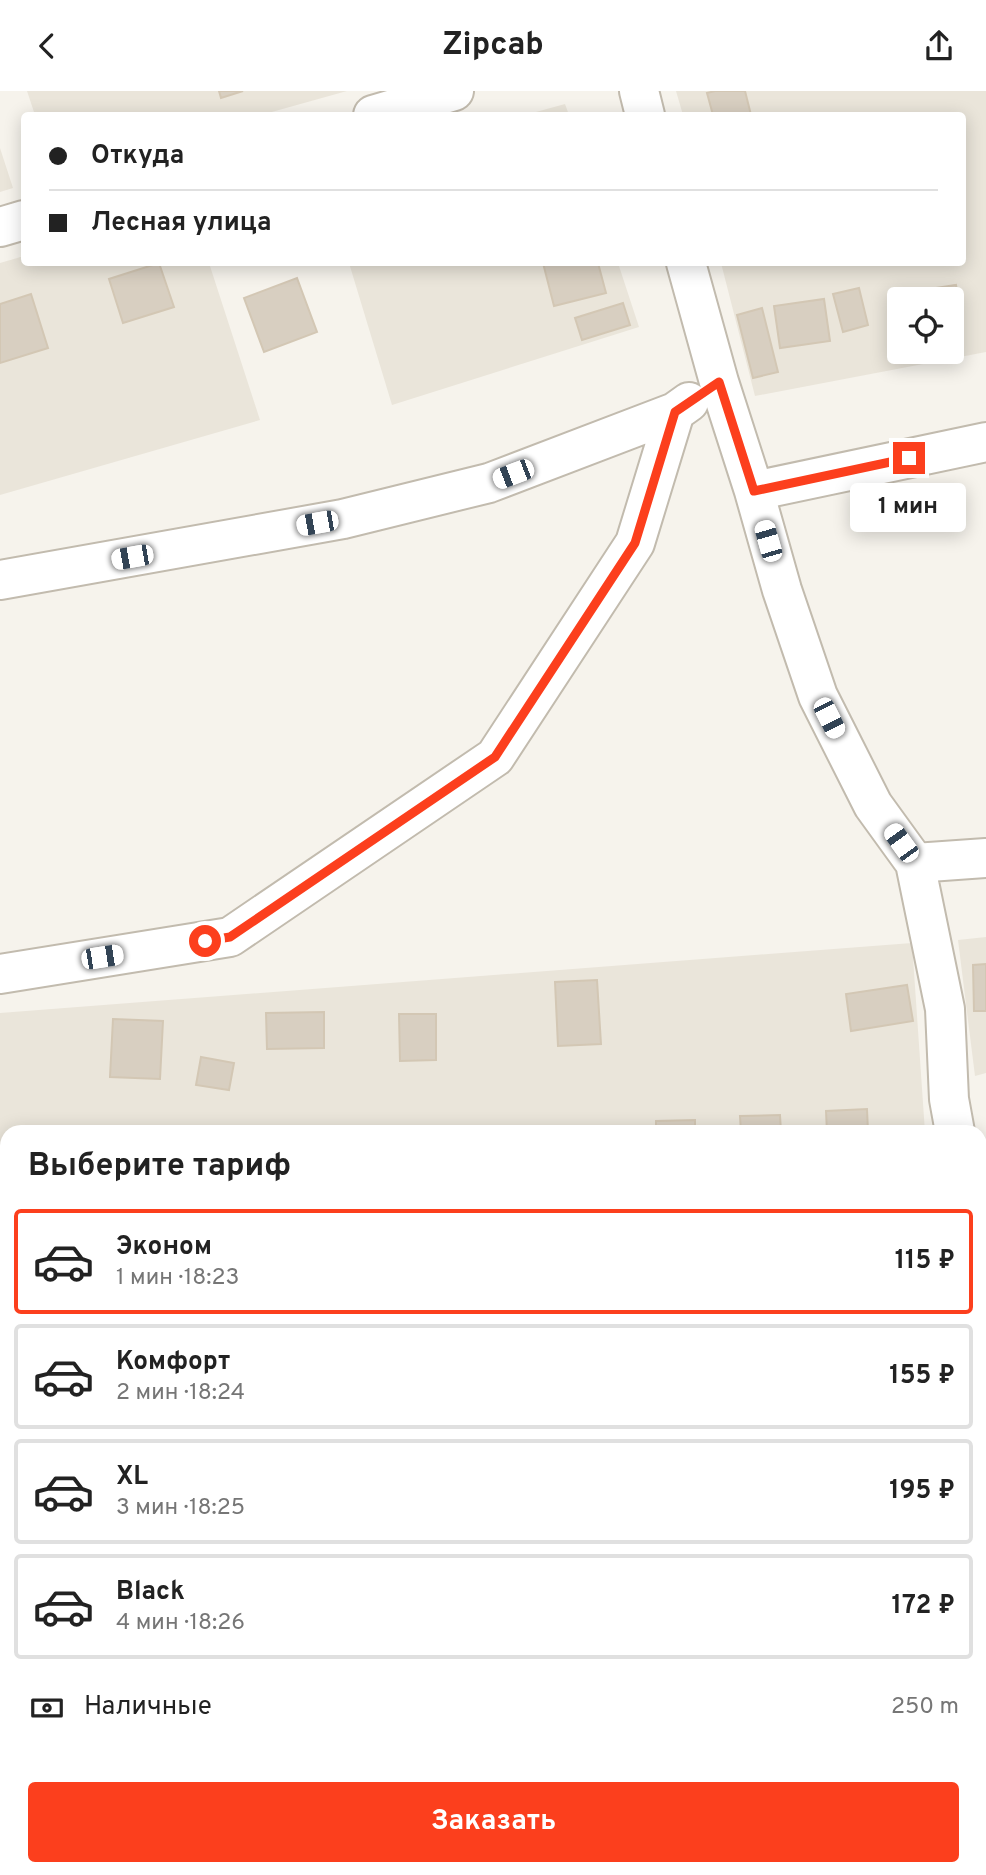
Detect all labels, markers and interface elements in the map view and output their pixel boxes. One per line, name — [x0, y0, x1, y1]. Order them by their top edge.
text: Zipcab — [442, 26, 544, 66]
icon: back — [28, 27, 66, 65]
icon: share — [920, 27, 958, 65]
text: Откуда — [91, 140, 184, 173]
text: Лесная улица — [91, 207, 272, 240]
map controls — [887, 287, 964, 364]
button: locate — [887, 287, 964, 364]
route end — [893, 442, 925, 474]
car — [490, 457, 537, 491]
callout: 1 мин — [851, 483, 967, 531]
text: 1 мин — [878, 493, 938, 522]
car — [295, 509, 340, 537]
car — [753, 518, 784, 564]
car — [110, 543, 155, 571]
car — [811, 695, 848, 741]
car — [881, 820, 922, 866]
route start — [189, 925, 221, 957]
car — [80, 943, 125, 971]
text: Выберите тариф — [28, 1147, 291, 1187]
icon: car — [32, 1230, 95, 1293]
text: Эконом — [116, 1231, 212, 1264]
text: 115 ₽ — [895, 1245, 955, 1278]
text: 1 мин · 18:23 — [116, 1264, 239, 1293]
icon: car — [32, 1345, 95, 1408]
text: Комфорт — [116, 1346, 230, 1379]
text: 155 ₽ — [889, 1360, 955, 1393]
text: 2 мин · 18:24 — [116, 1379, 245, 1408]
icon: car — [32, 1460, 95, 1523]
text: XL — [116, 1461, 148, 1494]
text: 195 ₽ — [889, 1475, 955, 1508]
text: 3 мин · 18:25 — [116, 1494, 245, 1523]
icon: car — [32, 1575, 95, 1638]
text: Black — [116, 1576, 185, 1609]
text: 172 ₽ — [892, 1590, 955, 1623]
text: 4 мин · 18:26 — [116, 1609, 245, 1638]
icon: cash — [28, 1689, 66, 1727]
text: Наличные — [84, 1691, 212, 1724]
text: 250 m — [891, 1693, 959, 1722]
button: Заказать — [28, 1782, 959, 1862]

